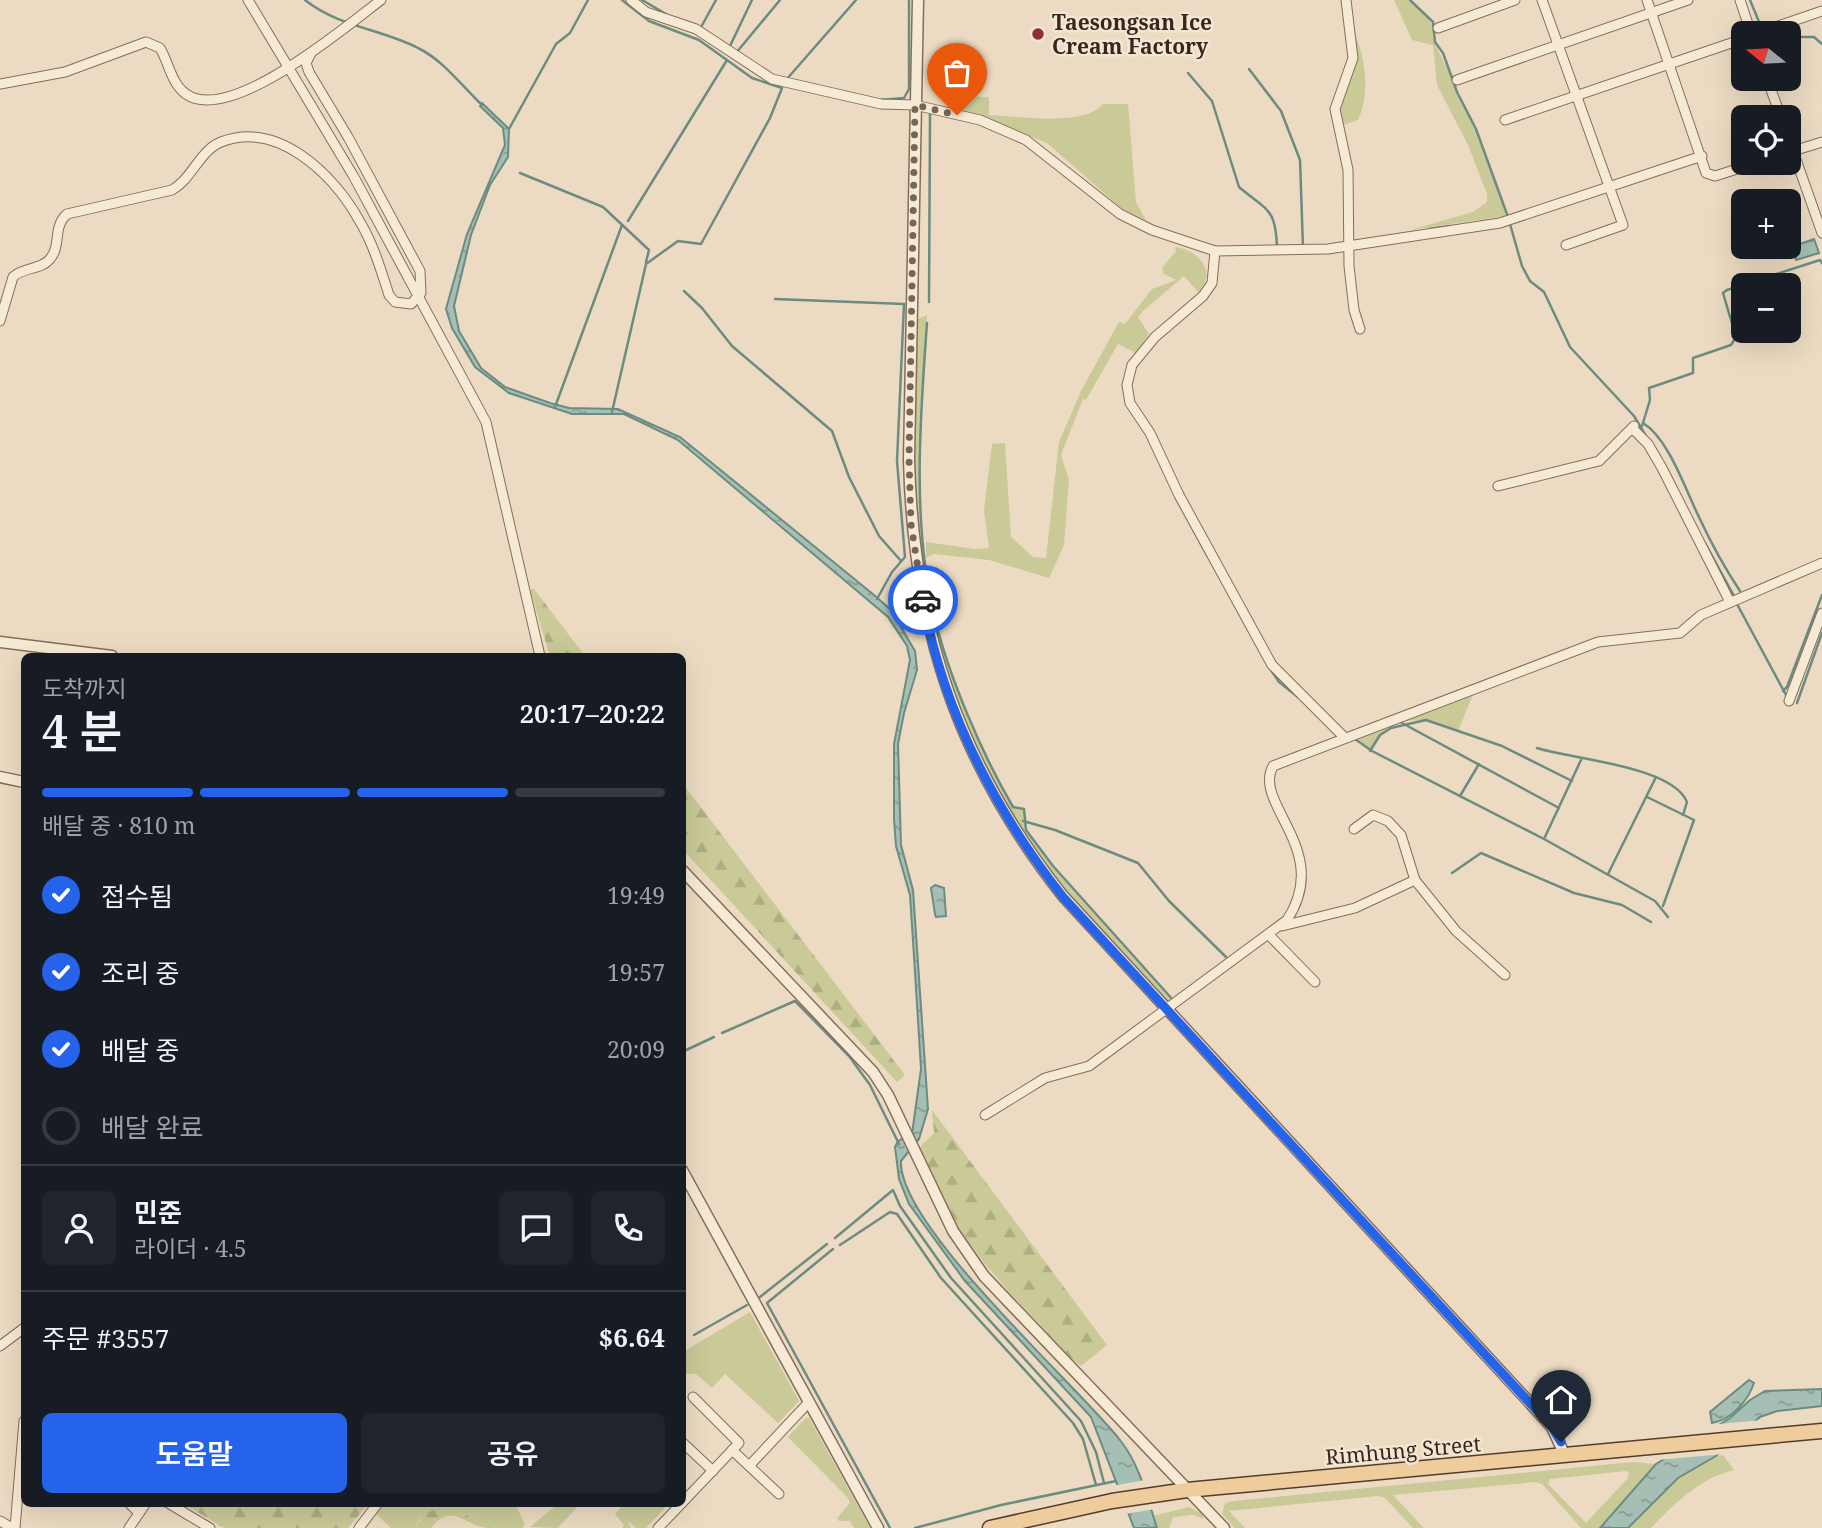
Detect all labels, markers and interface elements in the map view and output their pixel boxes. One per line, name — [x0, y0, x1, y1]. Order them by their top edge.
place label: Taesongsan Ice Cream Factory — [1052, 8, 1212, 60]
north arrow — [1731, 21, 1801, 91]
map controls — [1731, 21, 1801, 343]
marker: Taesongsan Ice Cream Factory — [1030, 26, 1046, 42]
pin — [927, 43, 987, 115]
icon: bag — [938, 54, 976, 92]
button: locate — [1731, 105, 1801, 175]
button: + — [1731, 189, 1801, 259]
button: − — [1731, 273, 1801, 343]
courier — [888, 565, 958, 635]
icon: car — [904, 581, 942, 619]
text: 도착까지 — [42, 672, 127, 704]
text: 20:17–20:22 — [519, 695, 665, 731]
text: 4 분 — [42, 699, 122, 761]
text: 배달 중 · 810 m — [42, 809, 195, 841]
icon: check — [42, 876, 80, 914]
text: 접수됨 — [101, 878, 173, 914]
text: 19:49 — [607, 879, 665, 911]
icon: check — [42, 953, 80, 991]
text: 조리 중 — [101, 955, 180, 991]
text: 19:57 — [607, 956, 665, 988]
icon: check — [42, 1030, 80, 1068]
text: 배달 중 — [101, 1032, 180, 1068]
text: 20:09 — [607, 1033, 665, 1065]
text: 배달 완료 — [101, 1109, 203, 1145]
button: person — [42, 1191, 116, 1265]
button: chat — [499, 1191, 573, 1265]
button: phone — [591, 1191, 665, 1265]
text: 민준 — [134, 1194, 182, 1230]
text: 라이더 · 4.5 — [134, 1232, 247, 1264]
text: $6.64 — [599, 1319, 665, 1355]
text: 주문 #3557 — [42, 1320, 169, 1356]
pin — [1531, 1370, 1591, 1442]
icon: home — [1542, 1381, 1580, 1419]
button: 도움말 — [42, 1413, 347, 1493]
button: 공유 — [361, 1413, 665, 1493]
street label: Rimhung Street — [1324, 1429, 1482, 1471]

